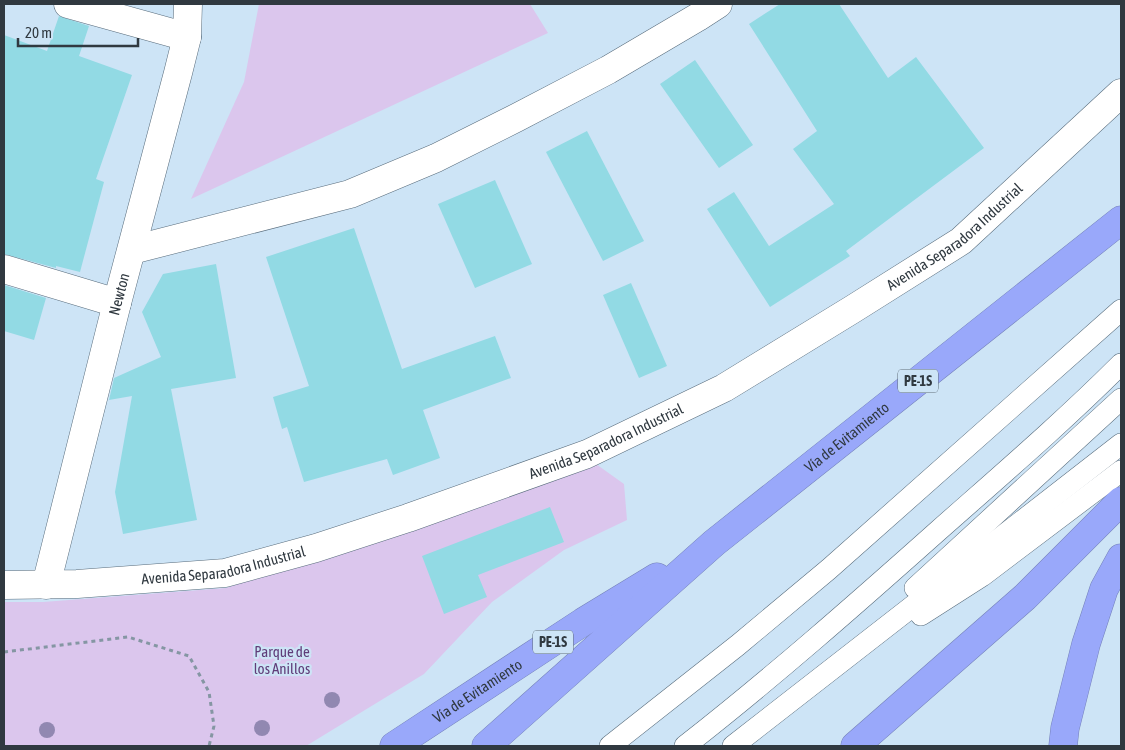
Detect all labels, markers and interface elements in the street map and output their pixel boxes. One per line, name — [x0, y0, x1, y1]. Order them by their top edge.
scale bar — [18, 15, 138, 47]
text: 20 m — [25, 24, 52, 41]
street label: Avenida Separadora Industrial — [883, 180, 1026, 294]
street label: Newton — [105, 271, 133, 317]
road number: PE-1S — [898, 370, 938, 392]
street label: Vía de Evitamiento — [801, 398, 892, 476]
street label: Avenida Separadora Industrial — [526, 400, 686, 482]
street label: Avenida Separadora Industrial — [141, 542, 307, 587]
road number: PE-1S — [533, 630, 573, 654]
park label: Parque de los Anillos — [254, 643, 310, 677]
street label: Vía de Evitamiento — [430, 655, 525, 726]

